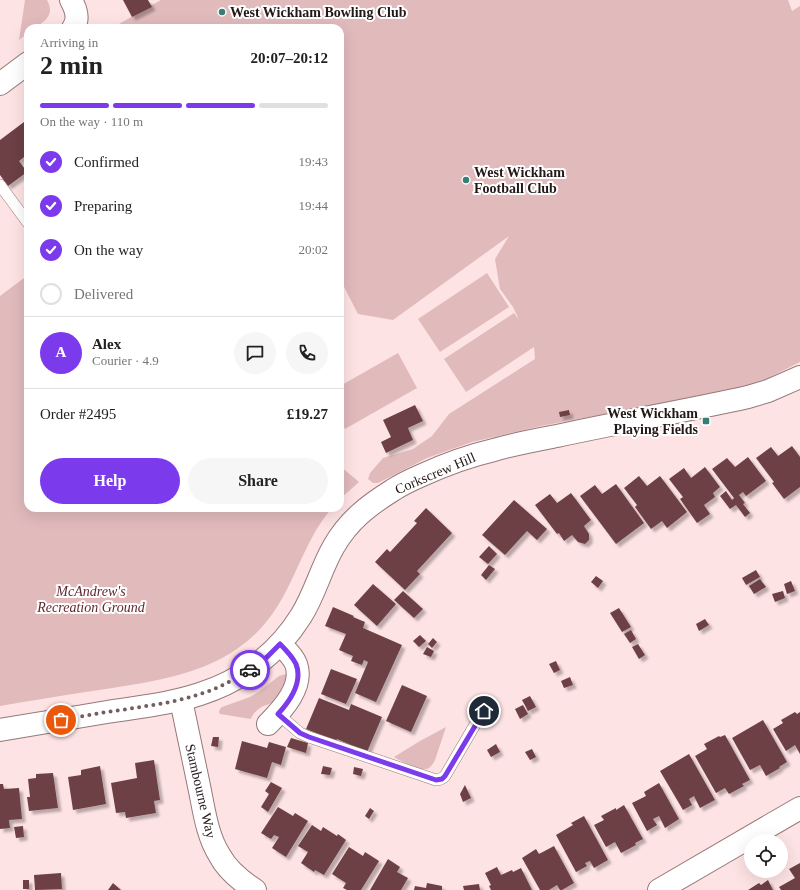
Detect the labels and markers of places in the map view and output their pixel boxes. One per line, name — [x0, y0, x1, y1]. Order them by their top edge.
place label: West Wickham Bowling Club — [230, 5, 407, 20]
marker: West Wickham Bowling Club — [217, 7, 227, 17]
place label: West Wickham Football Club — [474, 165, 565, 196]
marker: West Wickham Football Club — [461, 175, 471, 185]
place label: West Wickham Playing Fields — [607, 406, 699, 437]
marker: West Wickham Playing Fields — [701, 416, 711, 426]
pin — [467, 694, 501, 728]
pin — [44, 703, 78, 737]

